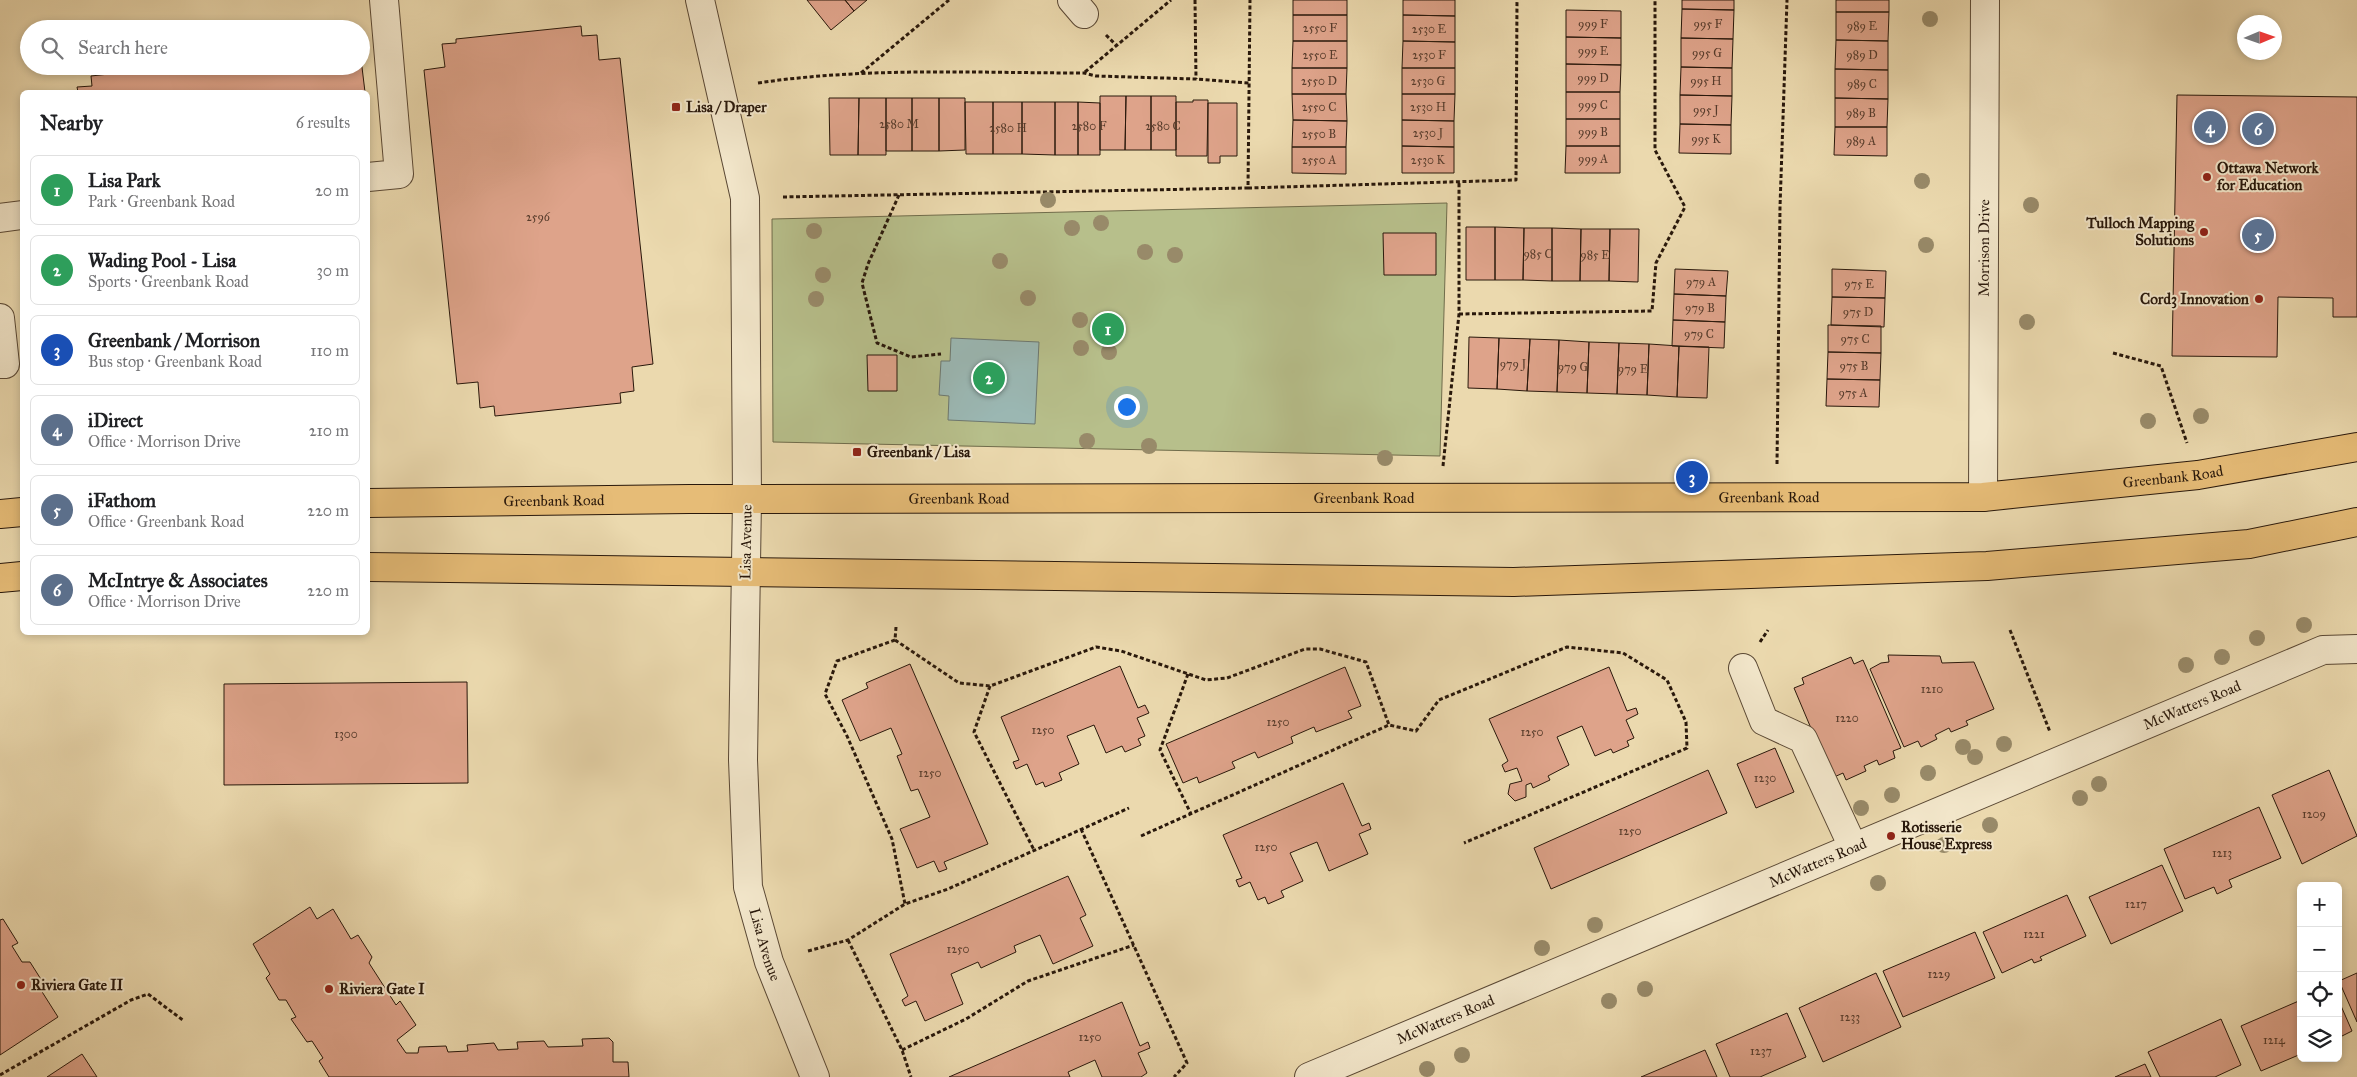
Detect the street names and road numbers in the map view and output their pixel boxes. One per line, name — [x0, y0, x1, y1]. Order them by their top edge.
street label: Morrison Drive — [1975, 199, 1993, 297]
street label: Greenbank Road — [2122, 462, 2225, 492]
street label: Greenbank Road — [1718, 488, 1820, 506]
street label: Greenbank Road — [1313, 489, 1415, 507]
street label: Greenbank Road — [908, 490, 1010, 508]
street label: Greenbank Road — [503, 491, 605, 510]
street label: Lisa Avenue — [736, 504, 756, 580]
street label: McWatters Road — [2140, 676, 2244, 734]
street label: McWatters Road — [1766, 834, 1870, 891]
street label: Lisa Avenue — [745, 906, 785, 984]
street label: McWatters Road — [1394, 991, 1497, 1048]

